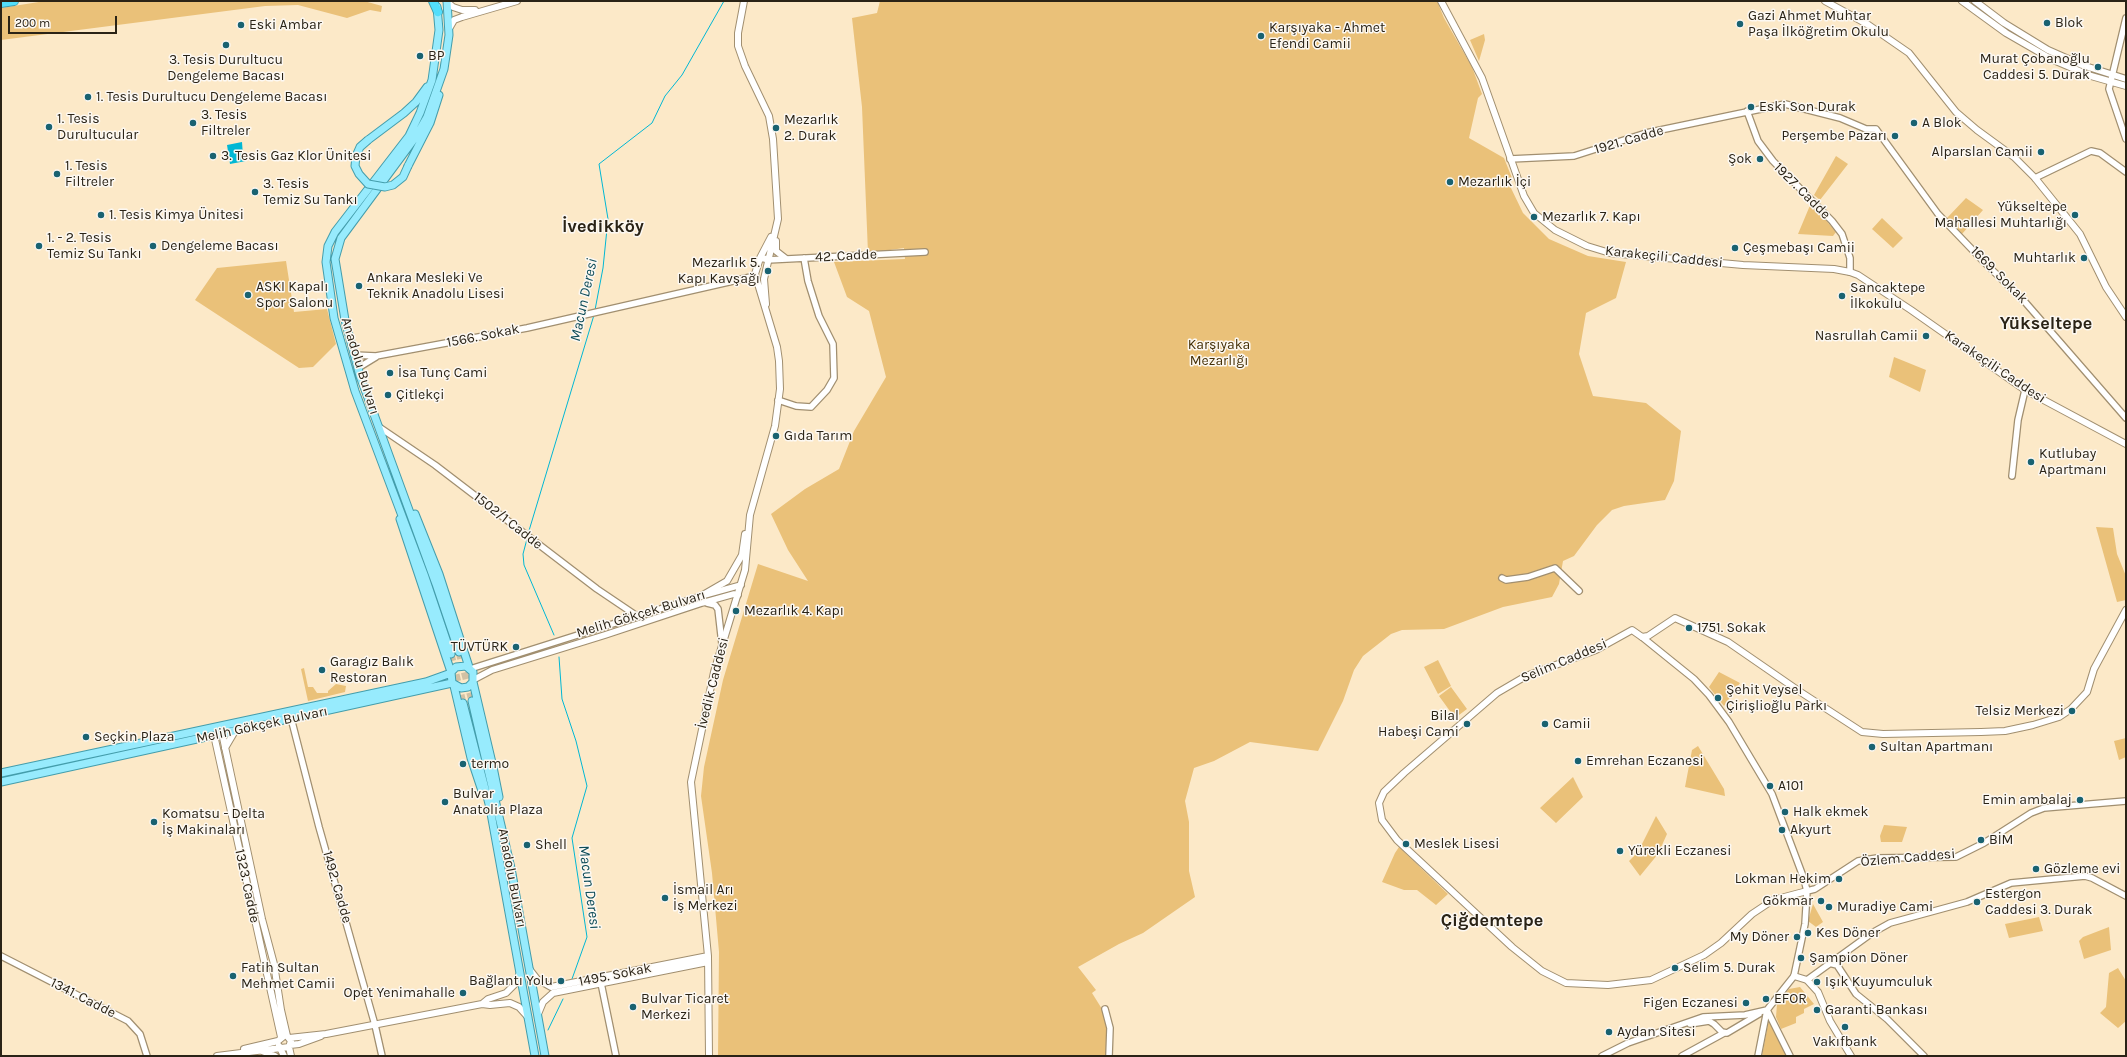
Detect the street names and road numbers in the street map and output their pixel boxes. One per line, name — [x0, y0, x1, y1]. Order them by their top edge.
street label: 1921. Cadde — [1592, 122, 1666, 158]
street label: 1927. Cadde — [1770, 159, 1834, 223]
street label: Karakeçili Caddesi — [1604, 242, 1724, 272]
street label: 1669. Sokak — [1967, 243, 2031, 307]
street label: 42. Cadde — [815, 246, 877, 266]
street label: Anadolu Bulvarı — [337, 315, 383, 417]
street label: 1566. Sokak — [445, 321, 521, 351]
street label: Karakeçili Caddesi — [1941, 327, 2049, 407]
street label: 1502/1 Cadde — [470, 489, 546, 553]
street label: Melih Gökçek Bulvarı — [574, 586, 708, 642]
street label: Selim Caddesi — [1518, 635, 1610, 687]
street label: İvedik Caddesi — [694, 636, 732, 730]
street label: Melih Gökçek Bulvarı — [195, 703, 329, 747]
street label: Anadolu Bulvarı — [494, 827, 530, 929]
street label: Özlem Caddesi — [1860, 846, 1956, 870]
street label: 1323. Cadde — [231, 847, 263, 925]
street label: 1492. Cadde — [319, 849, 355, 925]
street label: 1495. Sokak — [577, 960, 653, 990]
street label: 1341. Cadde — [47, 974, 119, 1022]

